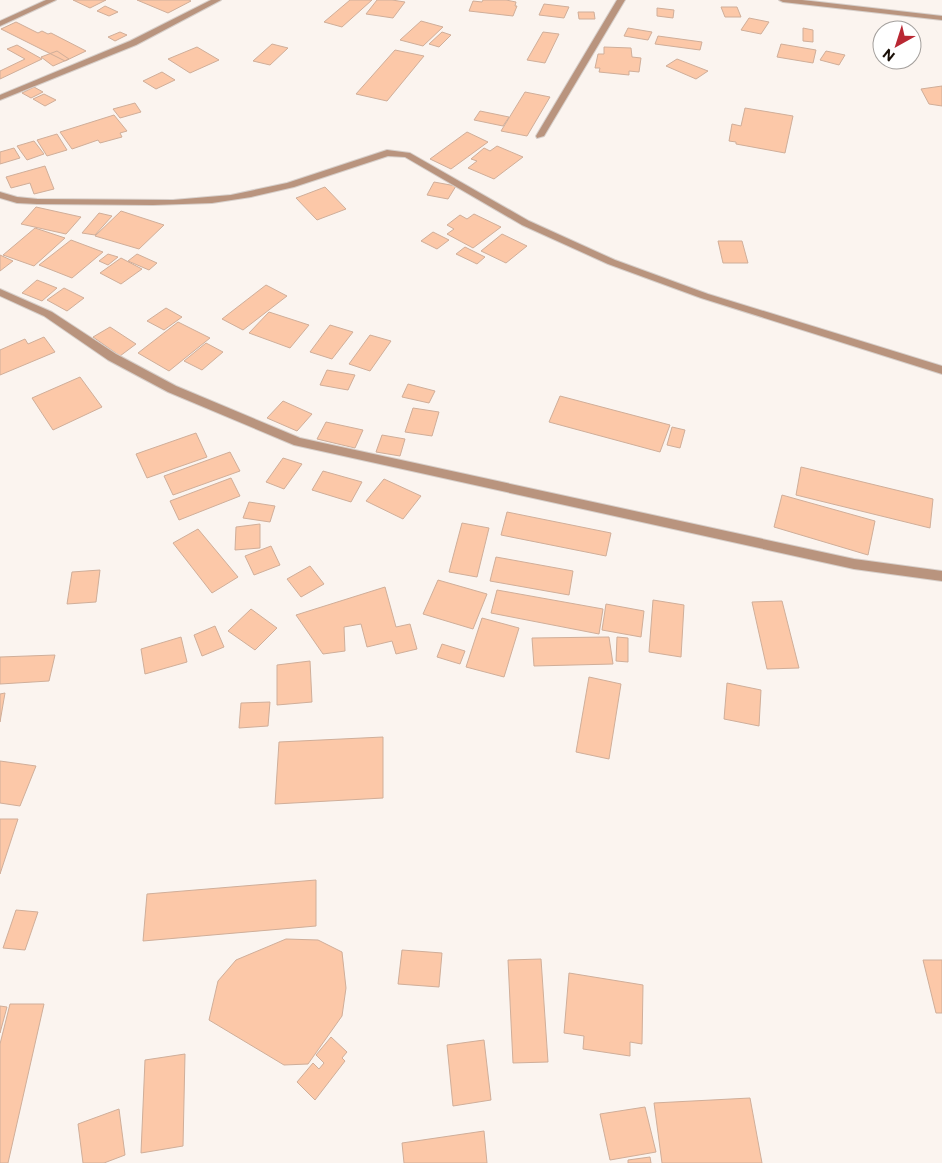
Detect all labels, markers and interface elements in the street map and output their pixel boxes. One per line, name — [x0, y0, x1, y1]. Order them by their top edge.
north arrow — [872, 20, 922, 70]
text: N — [879, 46, 898, 65]

